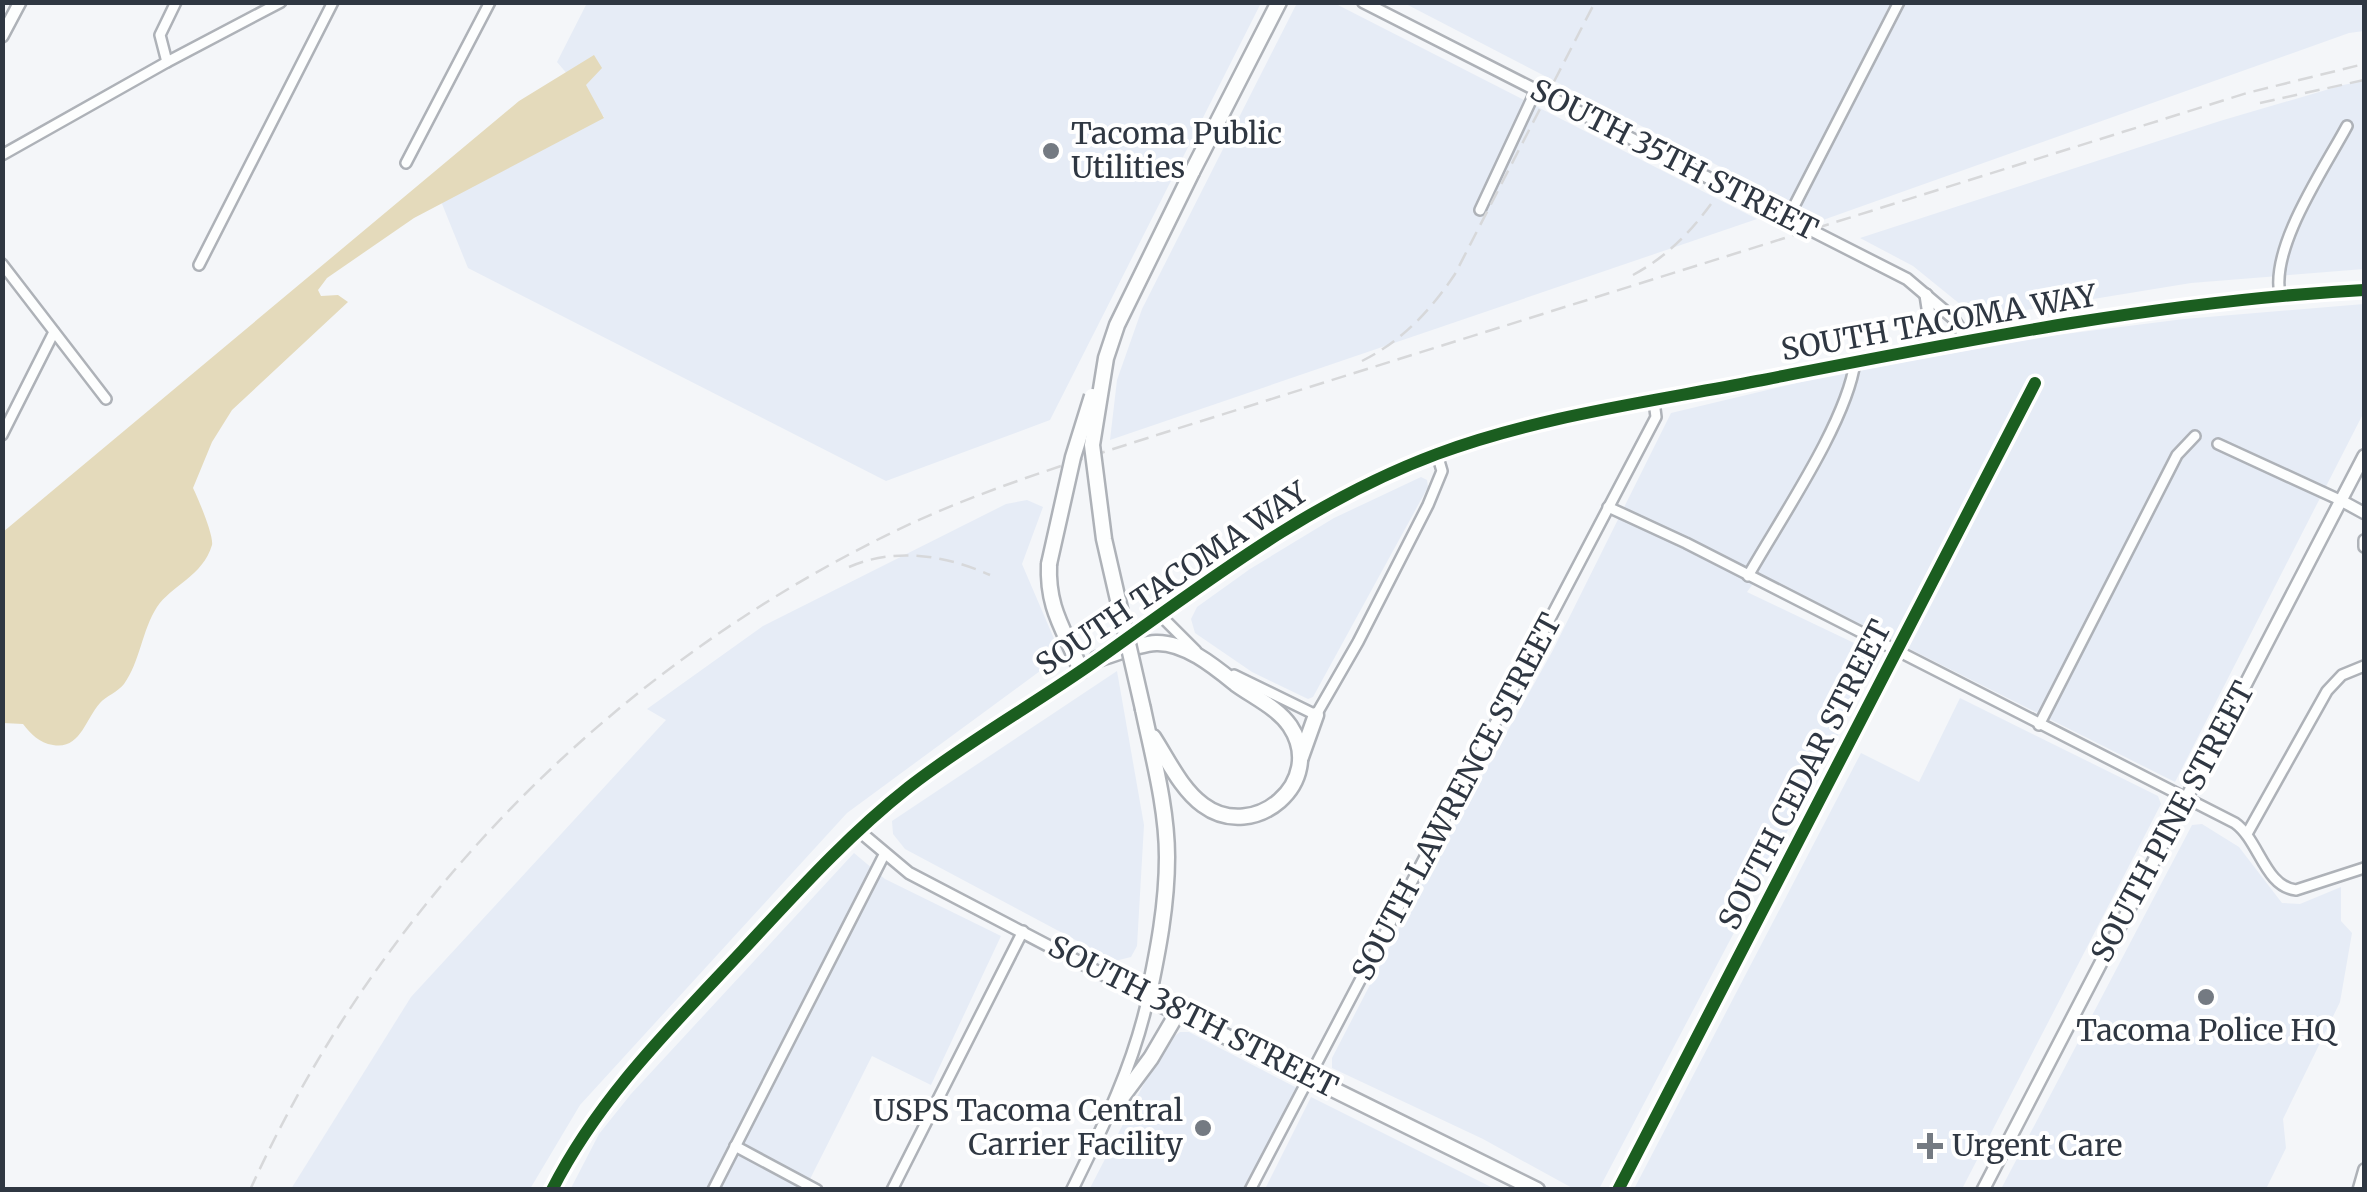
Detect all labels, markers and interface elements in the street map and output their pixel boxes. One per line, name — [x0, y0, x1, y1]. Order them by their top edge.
street label: SOUTH 35TH STREET — [1524, 70, 1825, 248]
place label: Tacoma Public Utilities — [1071, 114, 1282, 186]
marker: Tacoma Public Utilities — [1040, 140, 1062, 162]
street label: SOUTH TACOMA WAY — [1778, 275, 2100, 368]
street label: SOUTH TACOMA WAY — [1028, 473, 1315, 683]
street label: SOUTH LAWRENCE STREET — [1343, 606, 1569, 986]
street label: SOUTH CEDAR STREET — [1709, 613, 1899, 936]
street label: SOUTH PINE STREET — [2082, 675, 2262, 968]
street label: SOUTH 38TH STREET — [1042, 927, 1345, 1106]
marker: Tacoma Police HQ — [2195, 986, 2217, 1008]
place label: Tacoma Police HQ — [2076, 1011, 2338, 1049]
place label: USPS Tacoma Central Carrier Facility — [873, 1091, 1184, 1163]
marker: USPS Tacoma Central Carrier Facility — [1192, 1117, 1214, 1139]
place label: Urgent Care — [1952, 1126, 2122, 1164]
marker: Urgent Care — [1917, 1133, 1943, 1159]

